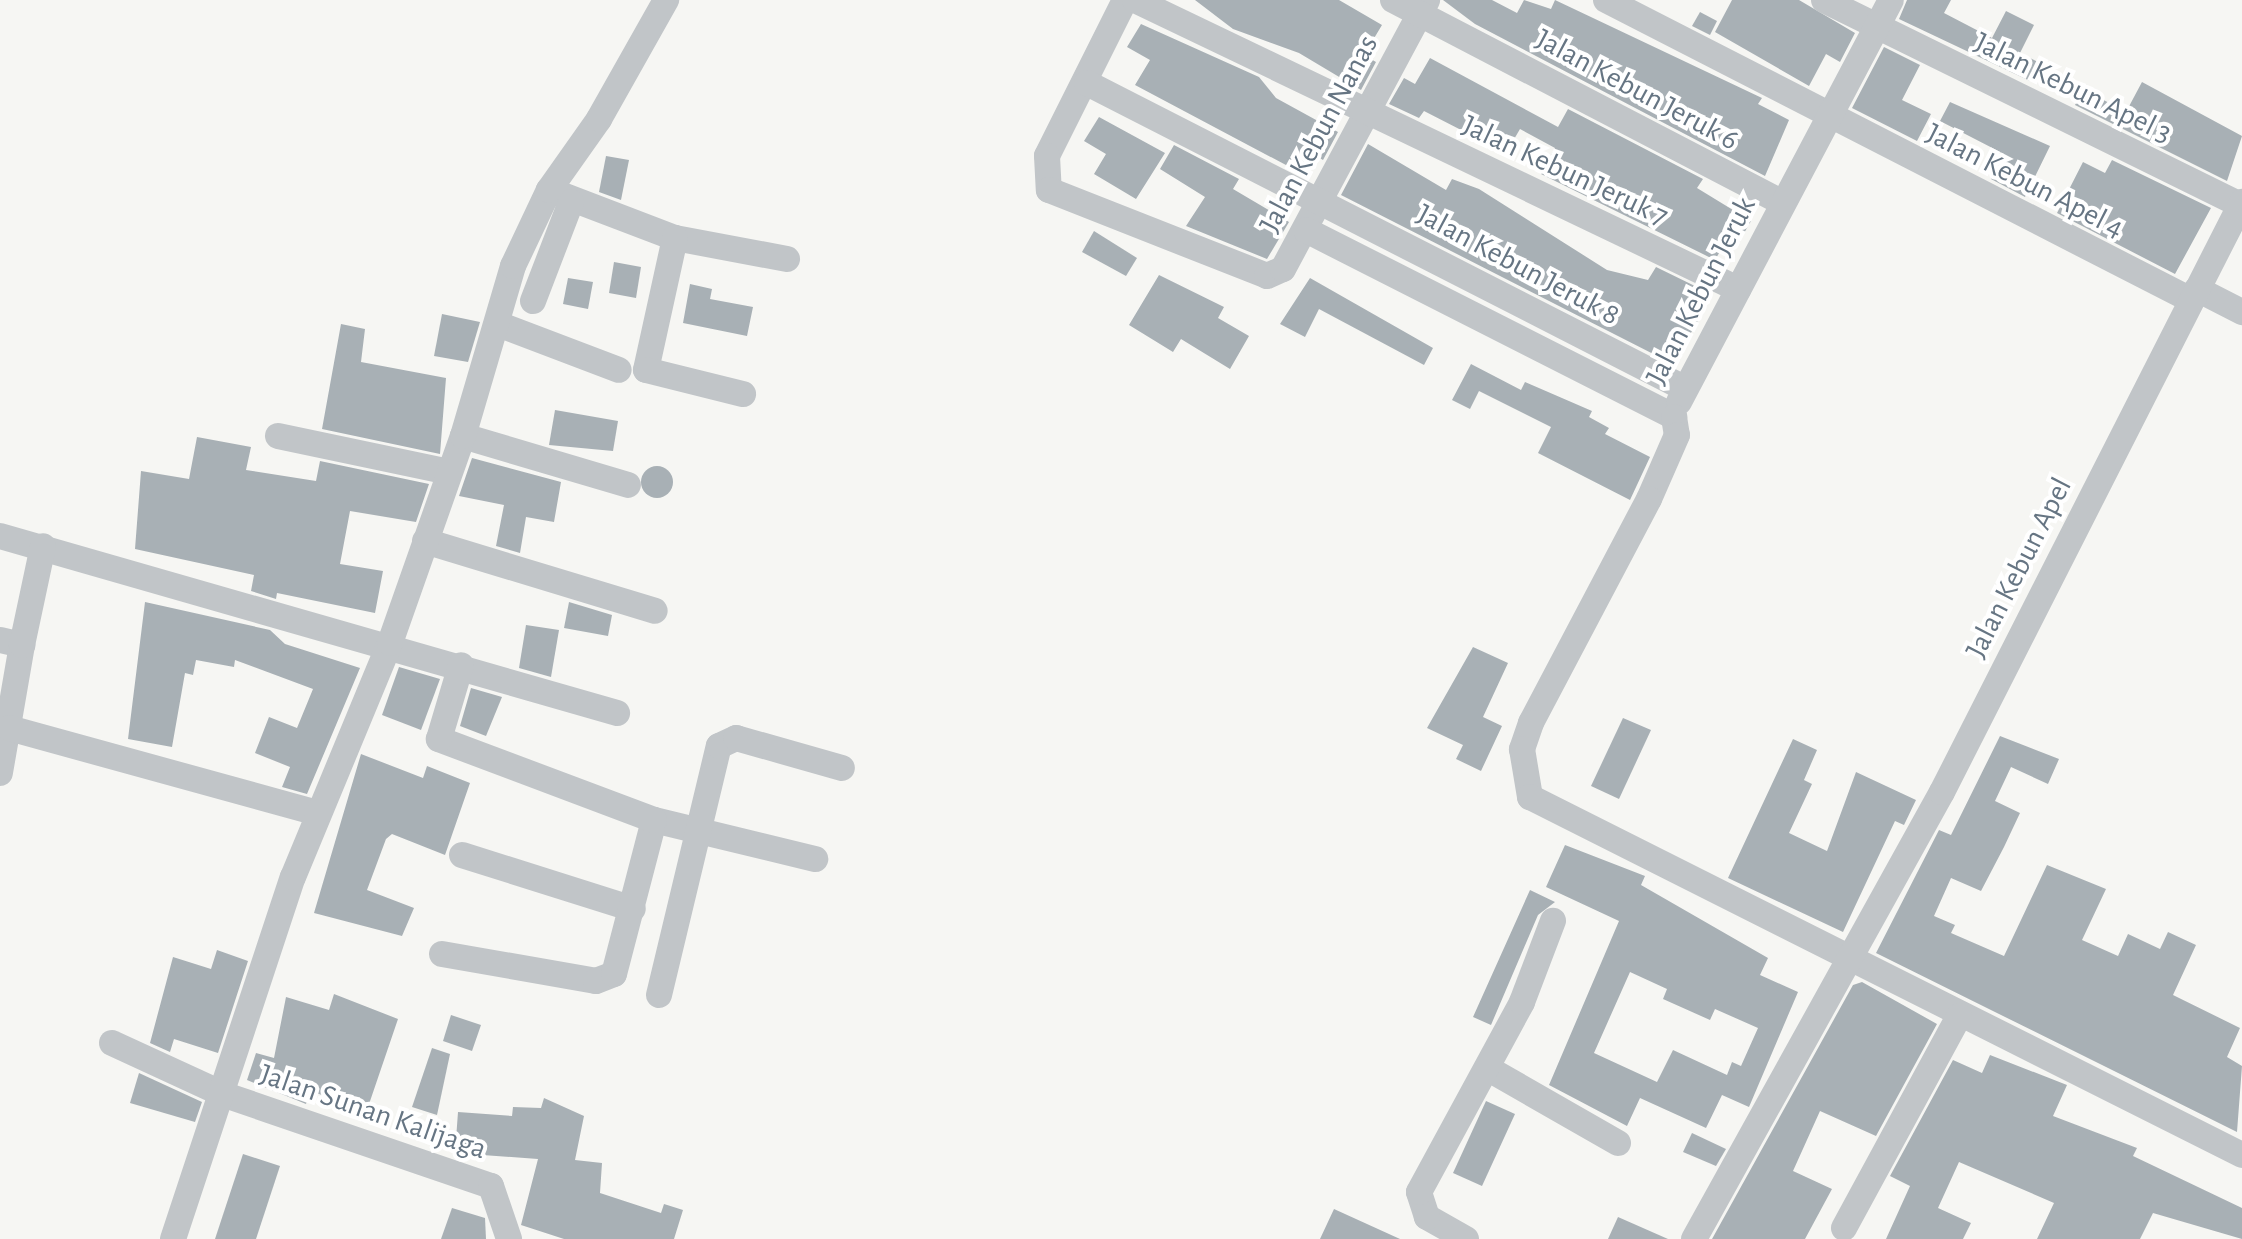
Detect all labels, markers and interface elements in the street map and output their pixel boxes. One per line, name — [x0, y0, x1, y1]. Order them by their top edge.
street label: Jalan Kebun Jeruk 6 — [1529, 21, 1745, 159]
street label: Jalan Kebun Apel 3 — [1969, 25, 2177, 151]
street label: Jalan Kebun Nanas — [1252, 29, 1386, 239]
street label: Jalan Kebun Jeruk 7 — [1456, 108, 1674, 234]
street label: Jalan Kebun Apel 4 — [1920, 116, 2130, 246]
street label: Jalan Kebun Jeruk — [1638, 191, 1764, 391]
street label: Jalan Kebun Jeruk 8 — [1410, 196, 1626, 334]
street label: Jalan Kebun Apel — [1958, 472, 2080, 664]
street label: Jalan Sunan Kalijaga — [255, 1056, 491, 1168]

